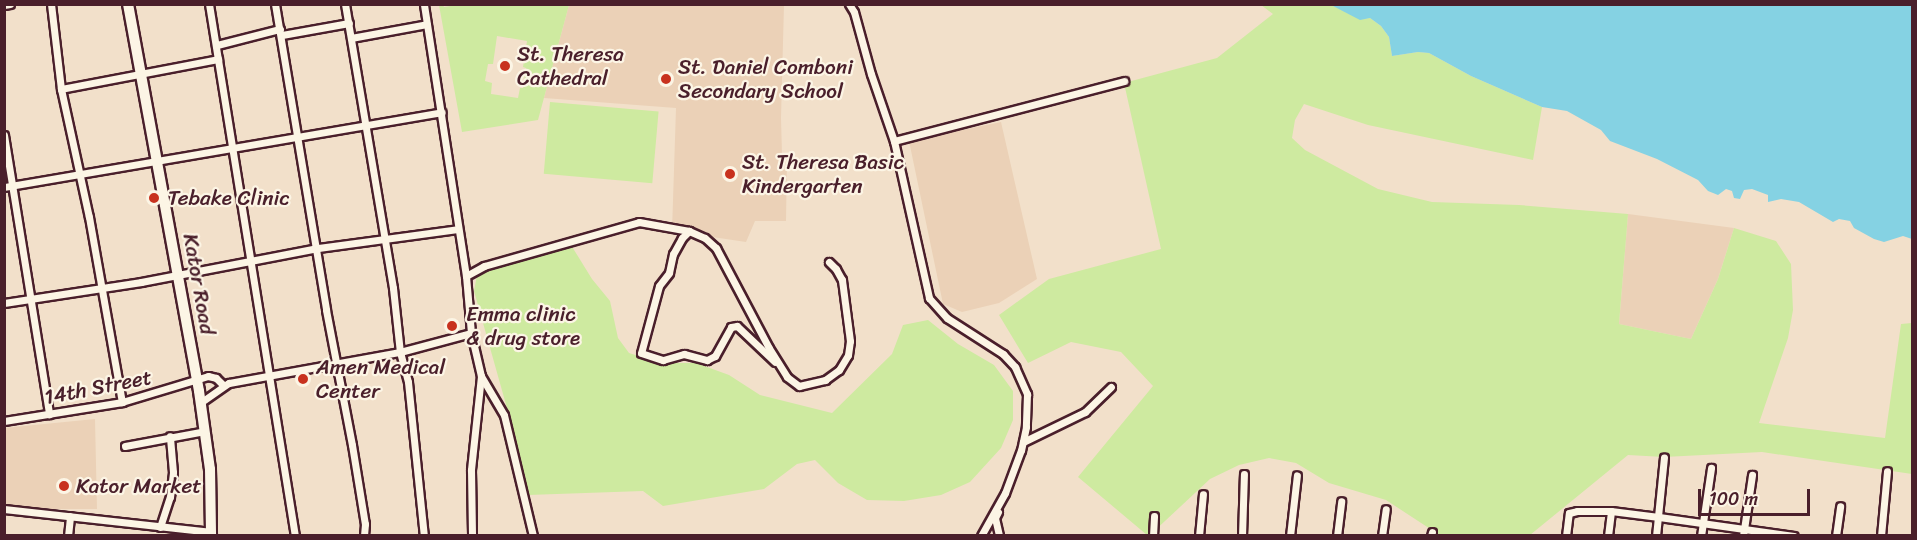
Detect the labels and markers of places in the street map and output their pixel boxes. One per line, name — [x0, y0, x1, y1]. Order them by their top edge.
place label: St. Theresa Cathedral — [517, 41, 623, 91]
place label: St. Daniel Comboni Secondary School — [678, 54, 853, 104]
marker: St. Theresa Cathedral — [498, 59, 512, 73]
marker: St. Daniel Comboni Secondary School — [659, 72, 673, 86]
place label: St. Theresa Basic Kindergarten — [742, 149, 903, 199]
marker: St. Theresa Basic Kindergarten — [723, 167, 737, 181]
place label: Tebake Clinic — [168, 185, 290, 211]
marker: Tebake Clinic — [145, 189, 163, 207]
place label: Emma clinic & drug store — [466, 301, 581, 351]
marker: Emma clinic & drug store — [443, 317, 461, 335]
place label: Amen Medical Center — [316, 354, 445, 404]
marker: Amen Medical Center — [294, 370, 312, 388]
place label: Kator Market — [76, 473, 200, 499]
marker: Kator Market — [57, 479, 71, 493]

